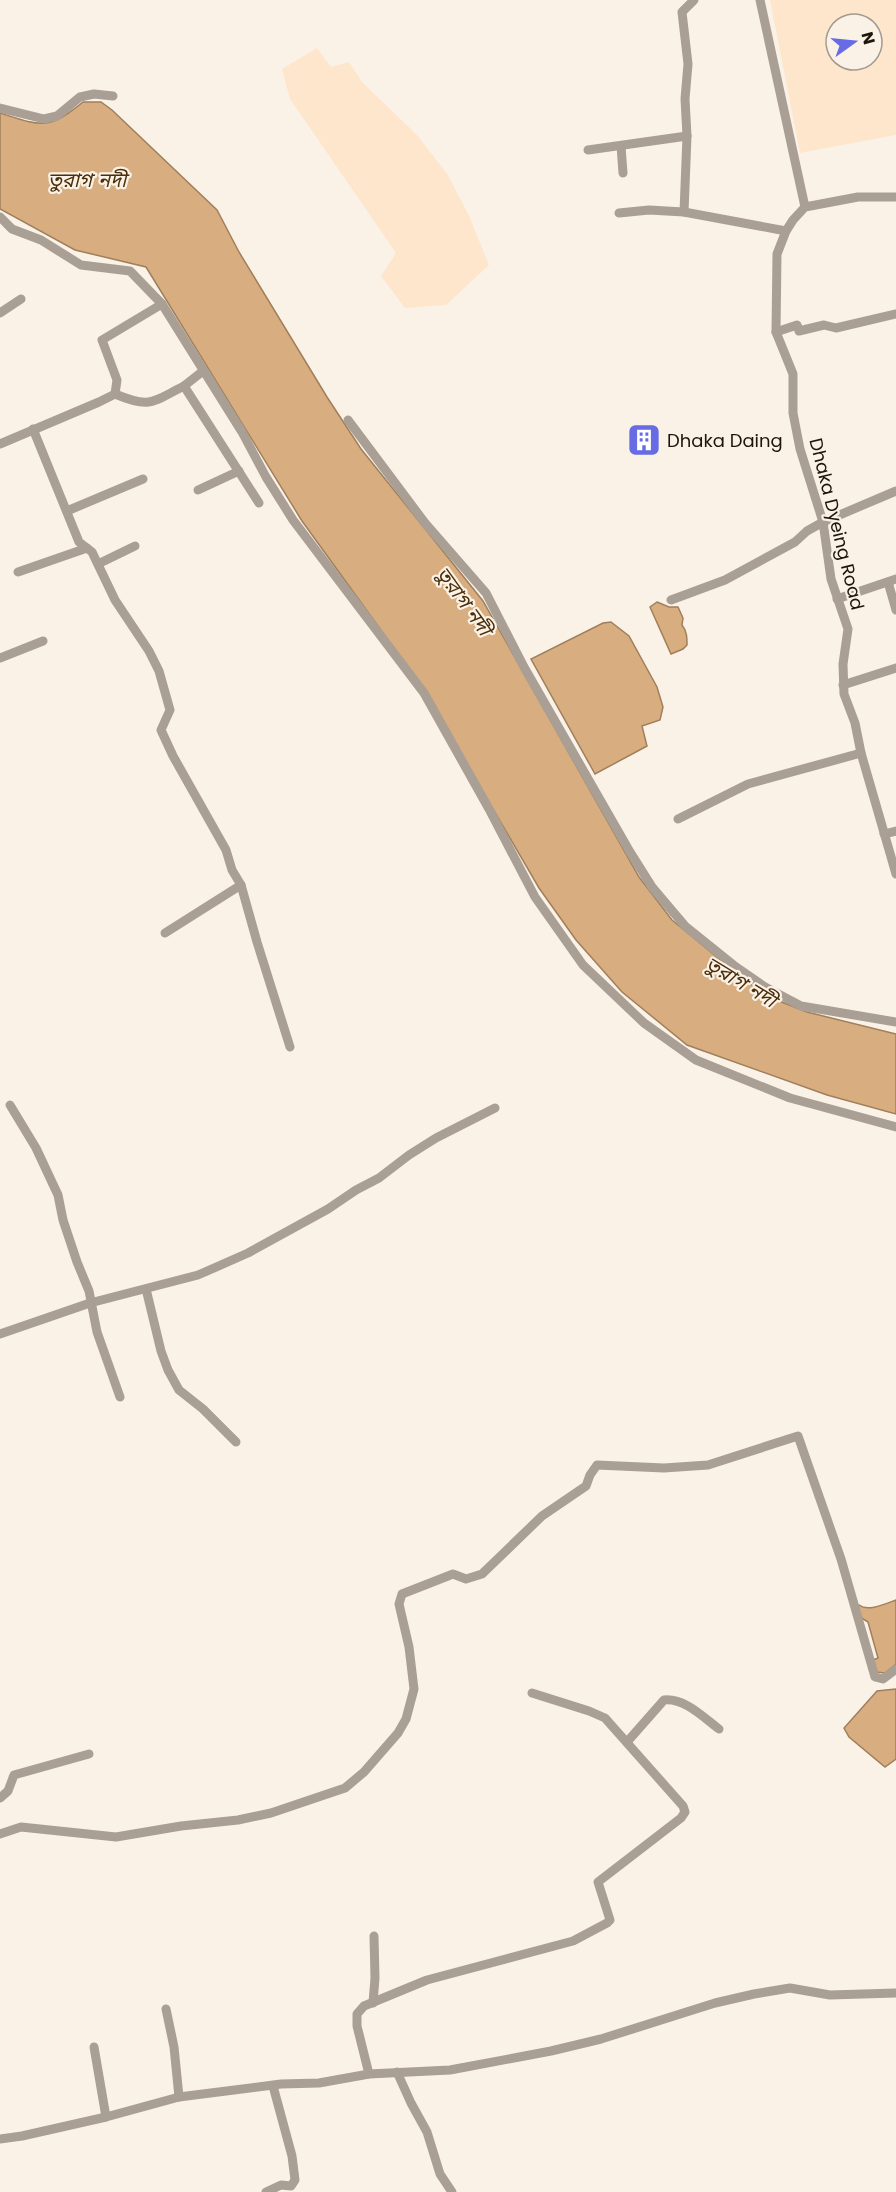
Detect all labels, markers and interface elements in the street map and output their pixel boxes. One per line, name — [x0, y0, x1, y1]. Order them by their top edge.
north arrow — [824, 12, 884, 72]
text: N — [855, 29, 881, 47]
water label: তুরাগ নদী — [48, 166, 130, 194]
building icon: Dhaka Daing — [626, 422, 662, 458]
place label: Dhaka Daing — [667, 428, 783, 453]
street label: Dhaka Dyeing Road — [804, 435, 870, 613]
water label: তুরাগ নদী — [430, 561, 501, 644]
water label: তুরাগ নদী — [700, 950, 785, 1016]

